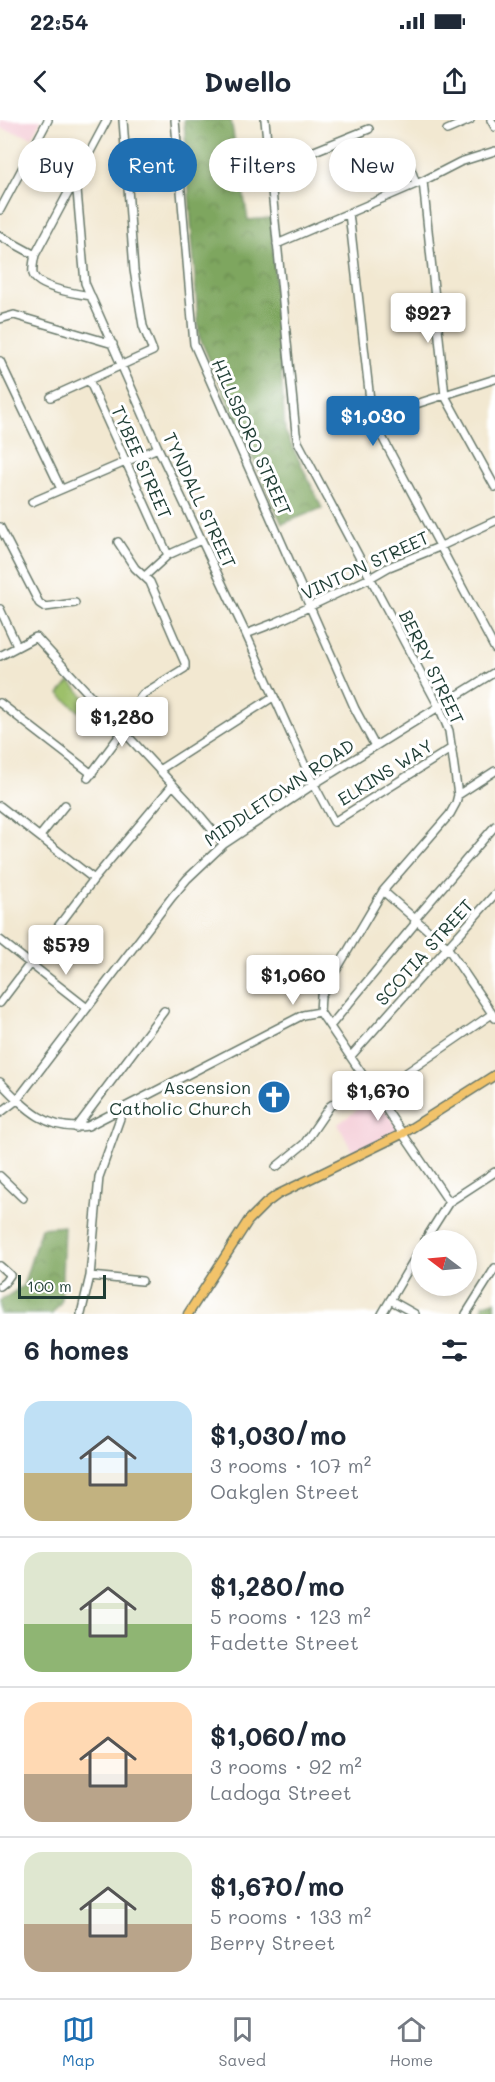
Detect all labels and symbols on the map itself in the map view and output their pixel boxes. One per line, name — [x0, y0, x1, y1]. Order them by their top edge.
pin: $927 — [392, 293, 464, 344]
street label: HILLSBORO STREET — [207, 355, 297, 519]
pin: $1,030 — [324, 396, 422, 447]
street label: TYBEE STREET — [106, 402, 178, 522]
street label: TYNDALL STREET — [158, 428, 242, 572]
street label: VINTON STREET — [297, 525, 433, 605]
street label: BERRY STREET — [394, 606, 470, 728]
pin: $1,280 — [73, 697, 171, 748]
street label: MIDDLETOWN ROAD — [199, 733, 359, 851]
street label: ELKINS WAY — [333, 733, 437, 811]
street label: SCOTIA STREET — [370, 894, 478, 1010]
pin: $579 — [30, 925, 102, 976]
pin: $1,060 — [244, 955, 342, 1006]
pin: $1,670 — [329, 1071, 427, 1122]
place label: Ascension Catholic Church — [109, 1075, 251, 1120]
church icon: Ascension Catholic Church — [256, 1079, 292, 1115]
north arrow — [411, 1230, 477, 1296]
scale bar — [18, 1272, 106, 1300]

